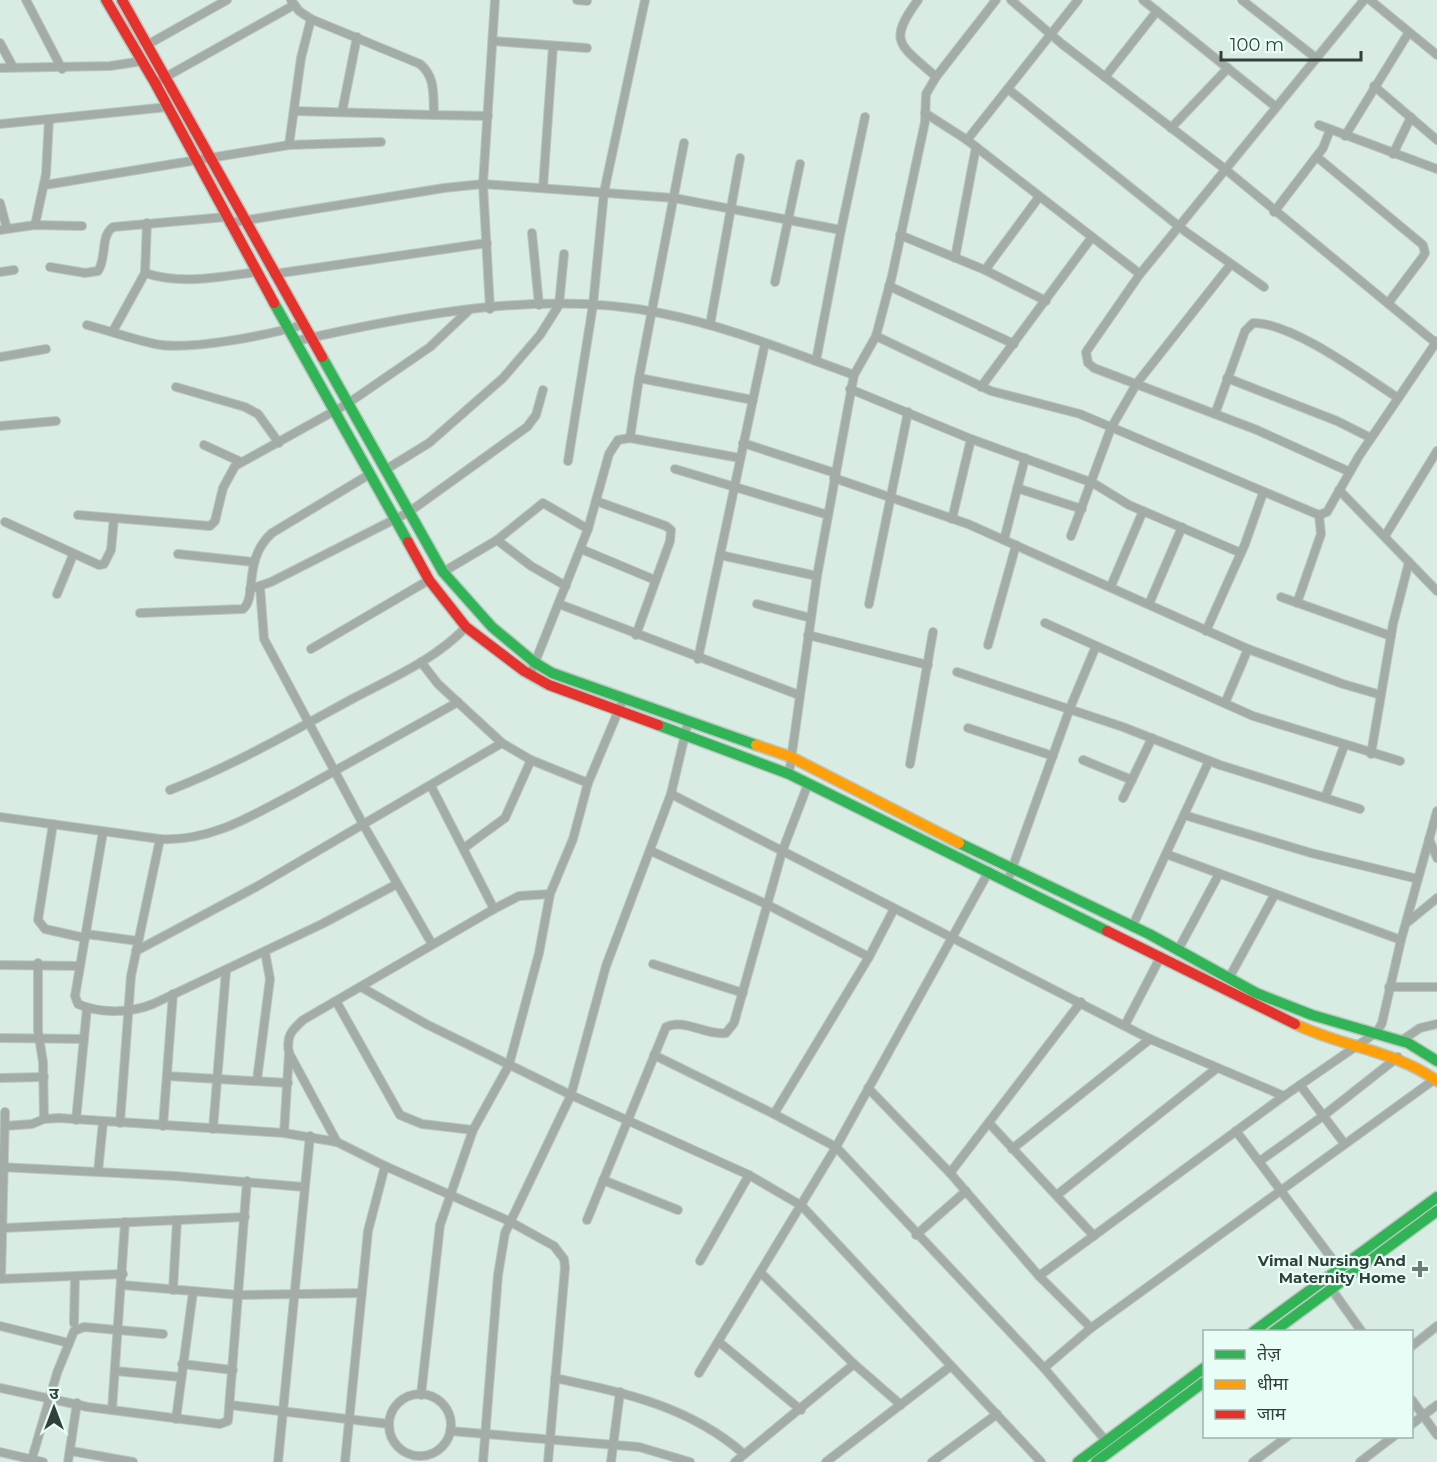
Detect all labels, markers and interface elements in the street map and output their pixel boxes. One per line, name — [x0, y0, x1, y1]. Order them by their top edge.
scale bar — [1221, 24, 1360, 62]
text: 100 m — [1230, 34, 1284, 56]
place label: Vimal Nursing And Maternity Home — [1257, 1251, 1406, 1287]
marker: Vimal Nursing And Maternity Home — [1411, 1260, 1429, 1278]
legend — [1203, 1330, 1413, 1438]
text: तेज़ — [1257, 1343, 1281, 1365]
text: धीमा — [1257, 1373, 1288, 1395]
north arrow — [24, 1378, 84, 1438]
text: उ — [49, 1384, 59, 1403]
text: जाम — [1257, 1403, 1287, 1425]

